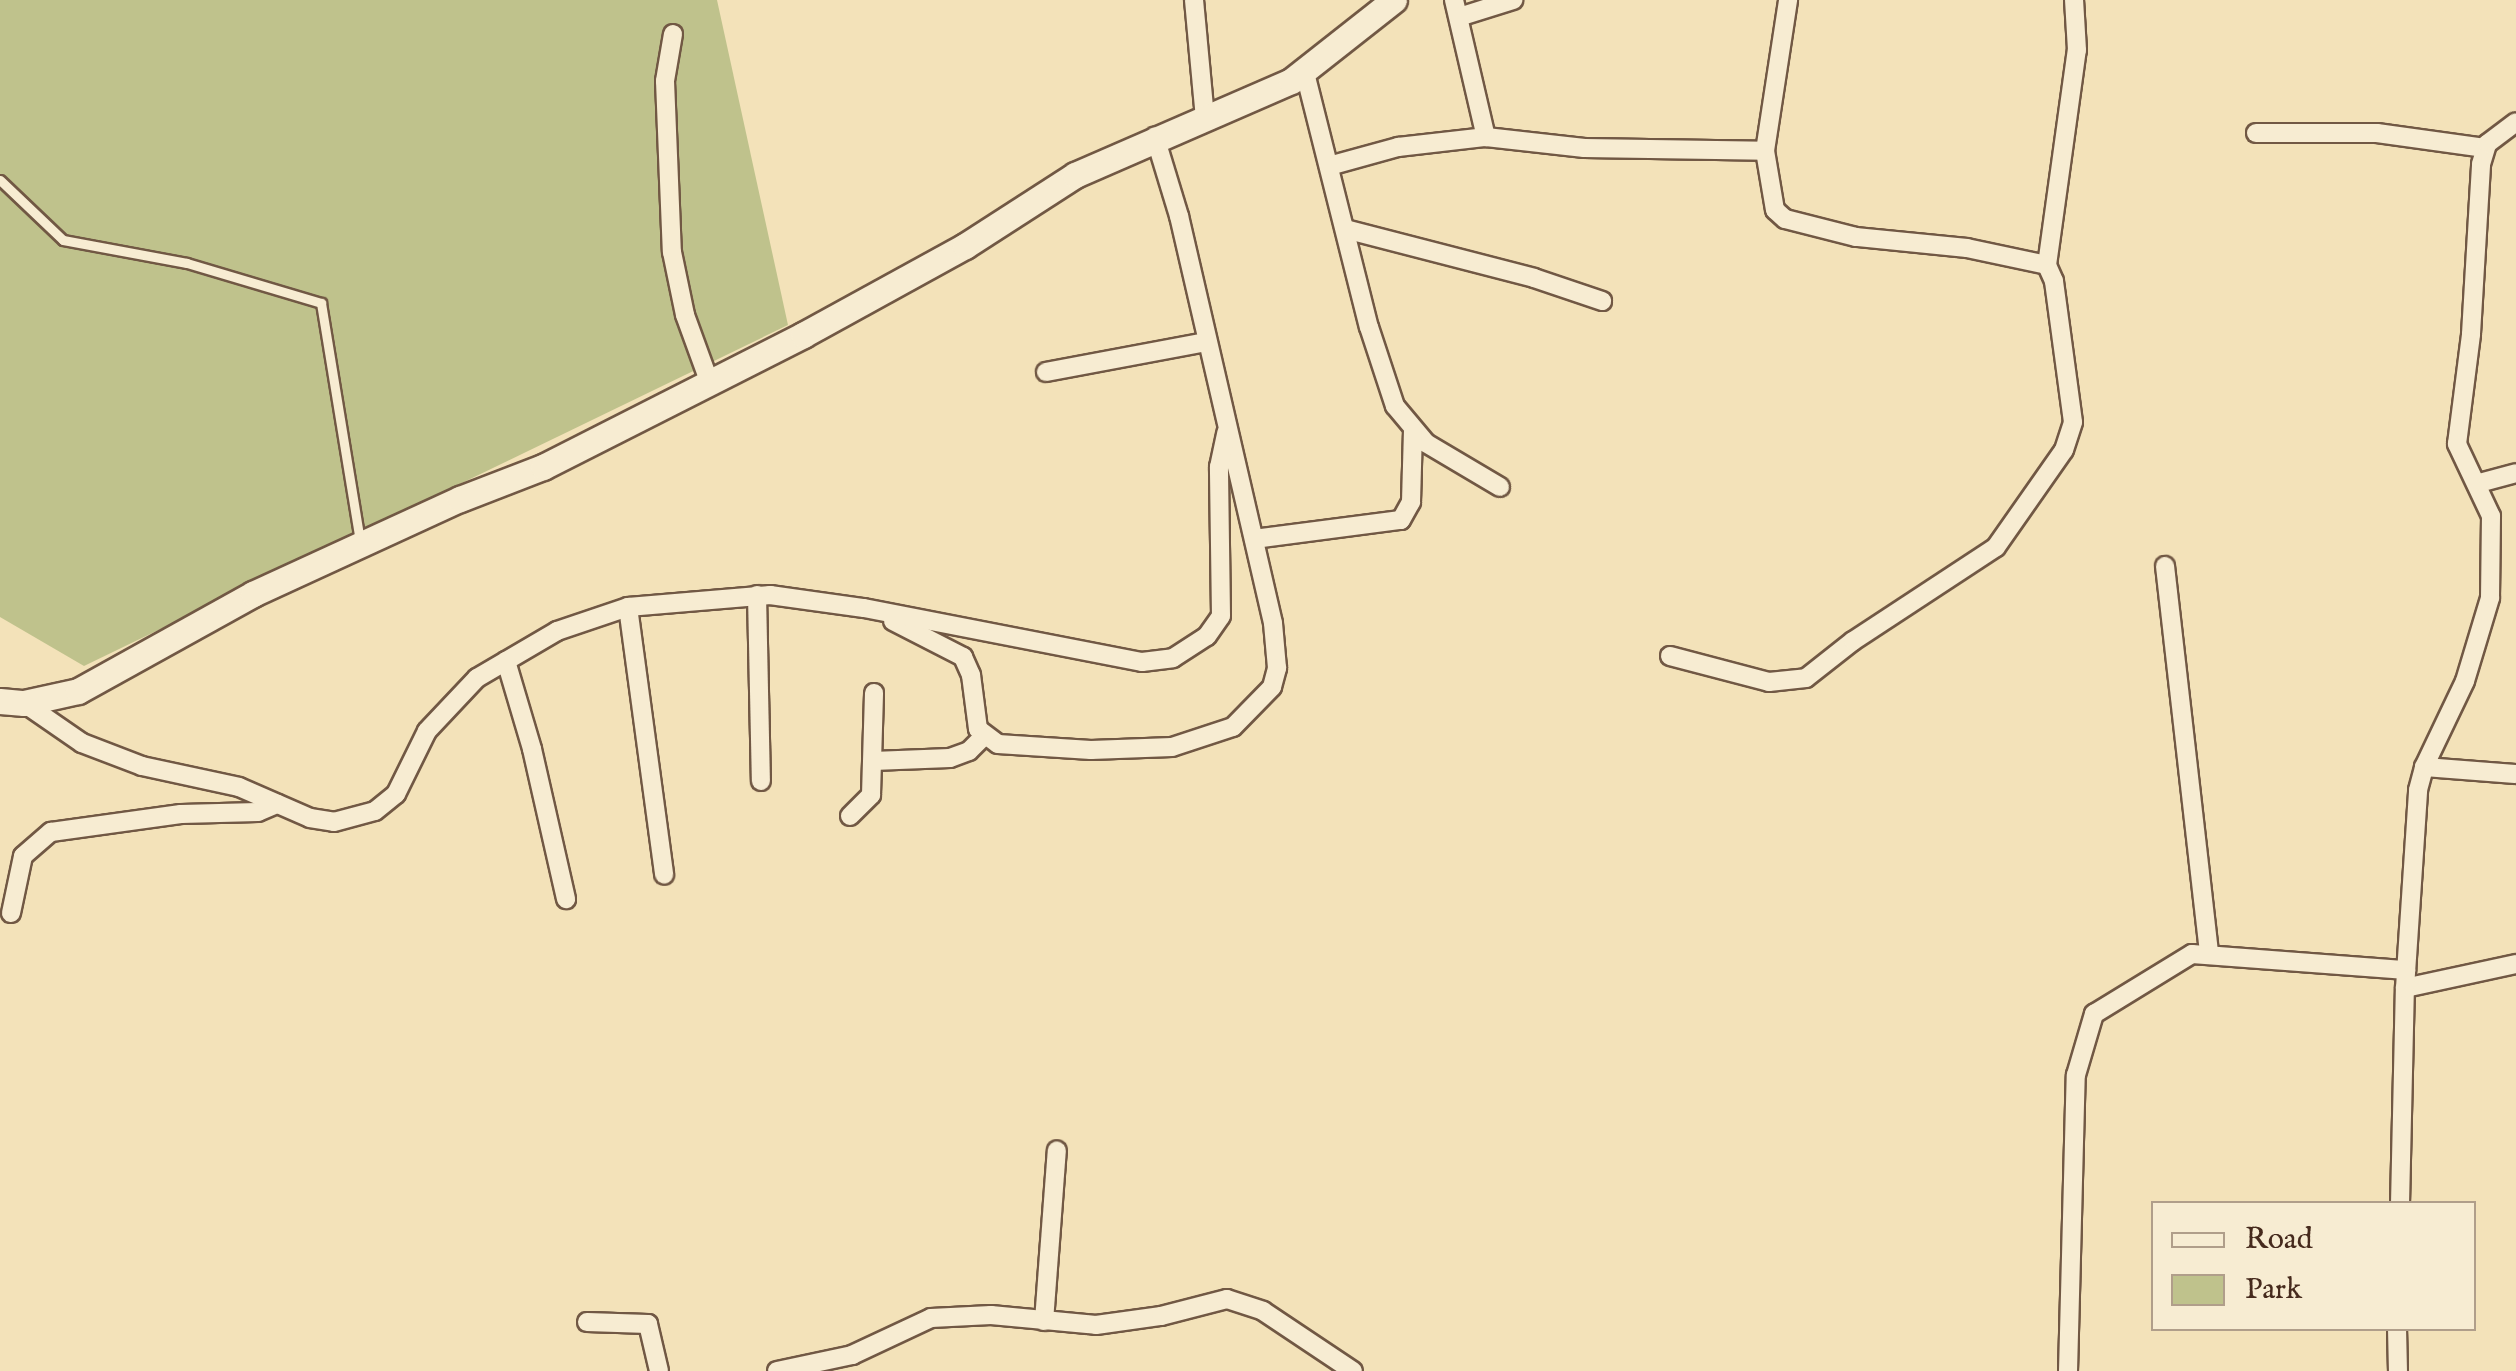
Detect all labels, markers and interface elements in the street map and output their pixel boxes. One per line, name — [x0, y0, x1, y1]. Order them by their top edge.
legend — [2151, 1201, 2476, 1331]
text: Road — [2245, 1221, 2313, 1259]
text: Park — [2245, 1271, 2302, 1309]

